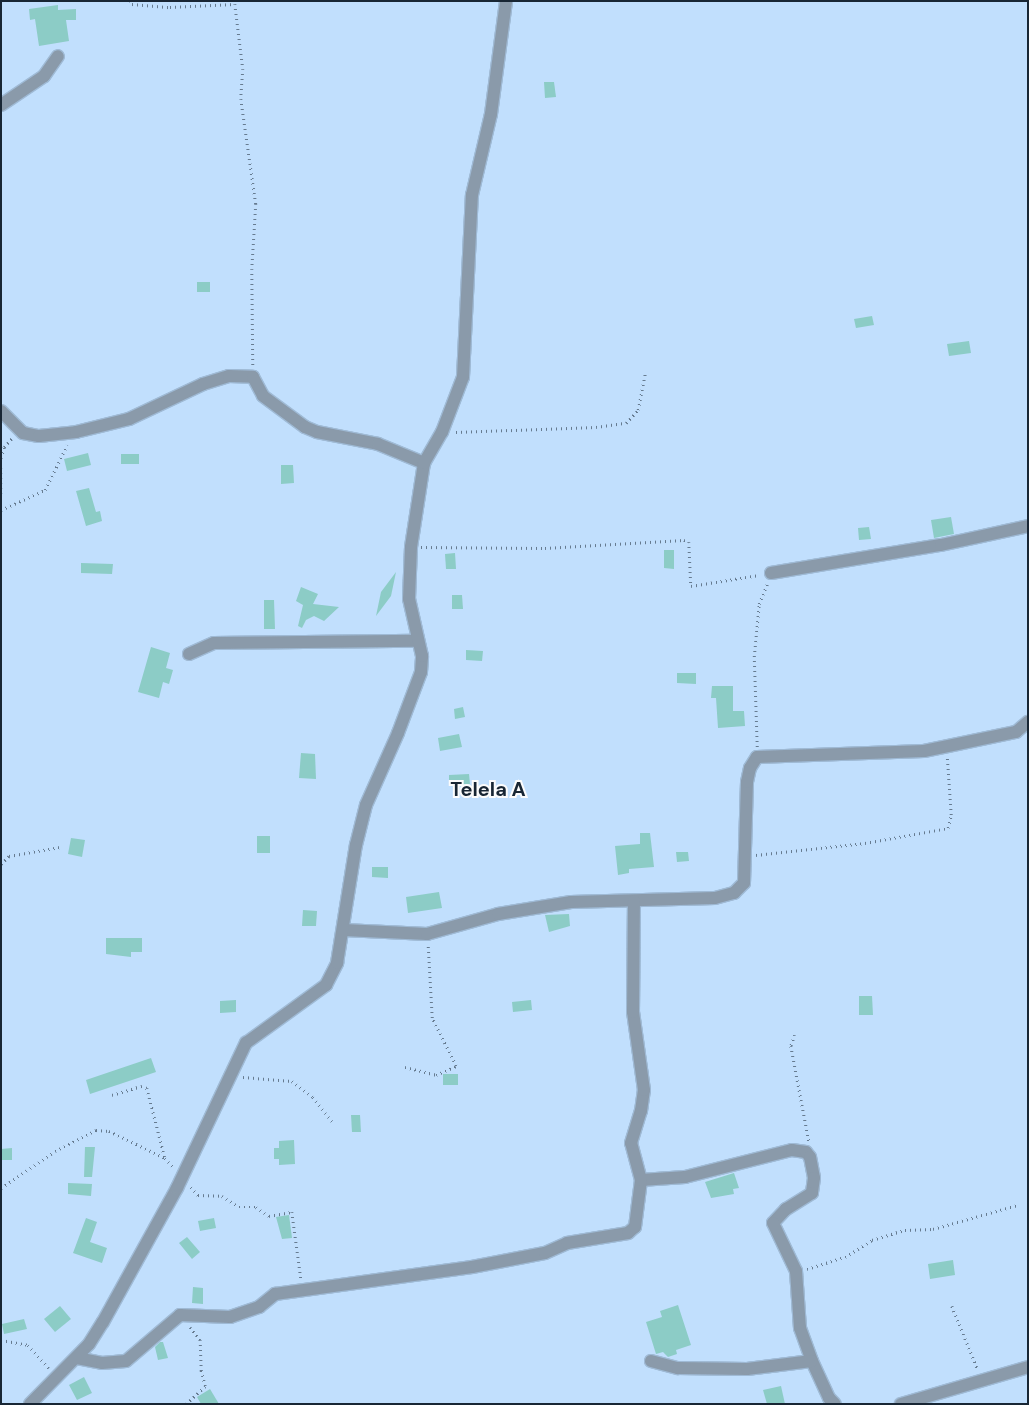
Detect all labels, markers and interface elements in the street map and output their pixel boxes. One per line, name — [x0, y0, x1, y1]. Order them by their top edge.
district label: Telela A — [450, 777, 526, 801]

